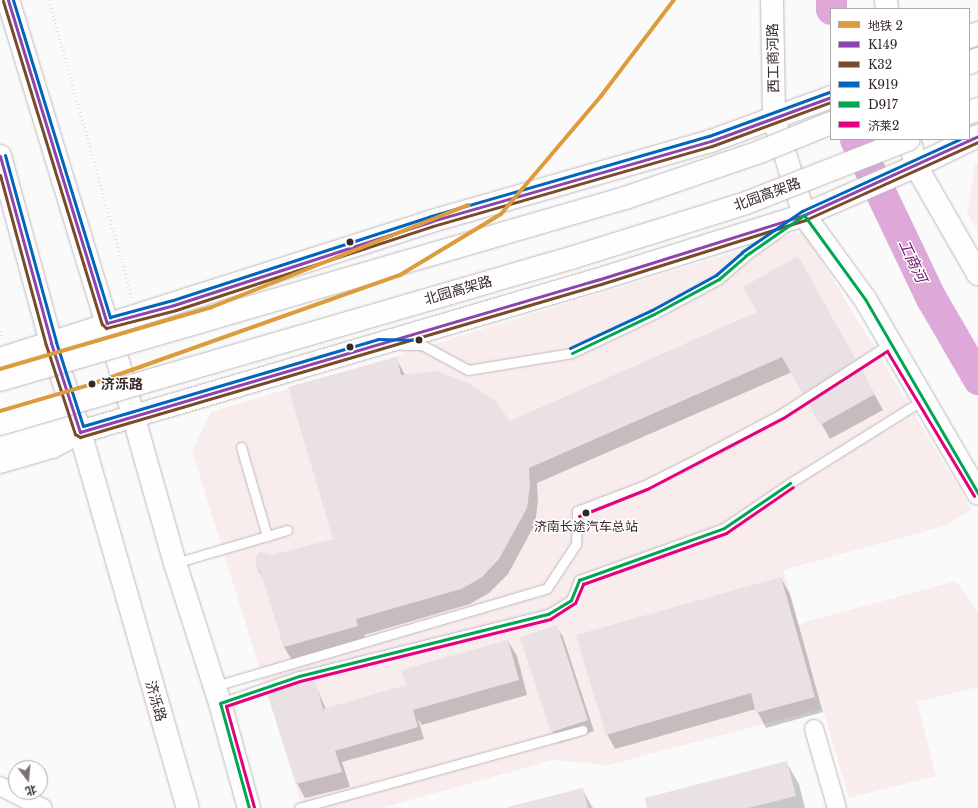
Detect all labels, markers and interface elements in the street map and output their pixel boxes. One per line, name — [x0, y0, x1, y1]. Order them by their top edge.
legend — [830, 8, 970, 140]
text: 地铁 2 — [868, 18, 903, 33]
street label: 西工商河路 — [764, 23, 782, 93]
text: K149 — [868, 37, 897, 52]
text: K32 — [868, 57, 892, 72]
text: K919 — [868, 77, 898, 92]
text: D917 — [868, 97, 898, 112]
text: 济莱2 — [868, 118, 899, 133]
street label: 北园高架路 — [731, 174, 803, 214]
unlabelled marker — [345, 237, 355, 247]
water label: 工商河 — [895, 237, 931, 285]
street label: 北园高架路 — [422, 272, 494, 308]
unlabelled marker — [414, 335, 424, 345]
unlabelled marker — [345, 342, 355, 352]
place label: 济泺路 — [101, 376, 143, 392]
marker: 济泺路 — [86, 378, 98, 390]
marker: 济南长途汽车总站 — [581, 508, 591, 518]
place label: 济南长途汽车总站 — [534, 519, 638, 535]
street label: 济泺路 — [142, 678, 170, 724]
north arrow — [8, 760, 48, 800]
text: 北 — [24, 782, 38, 799]

